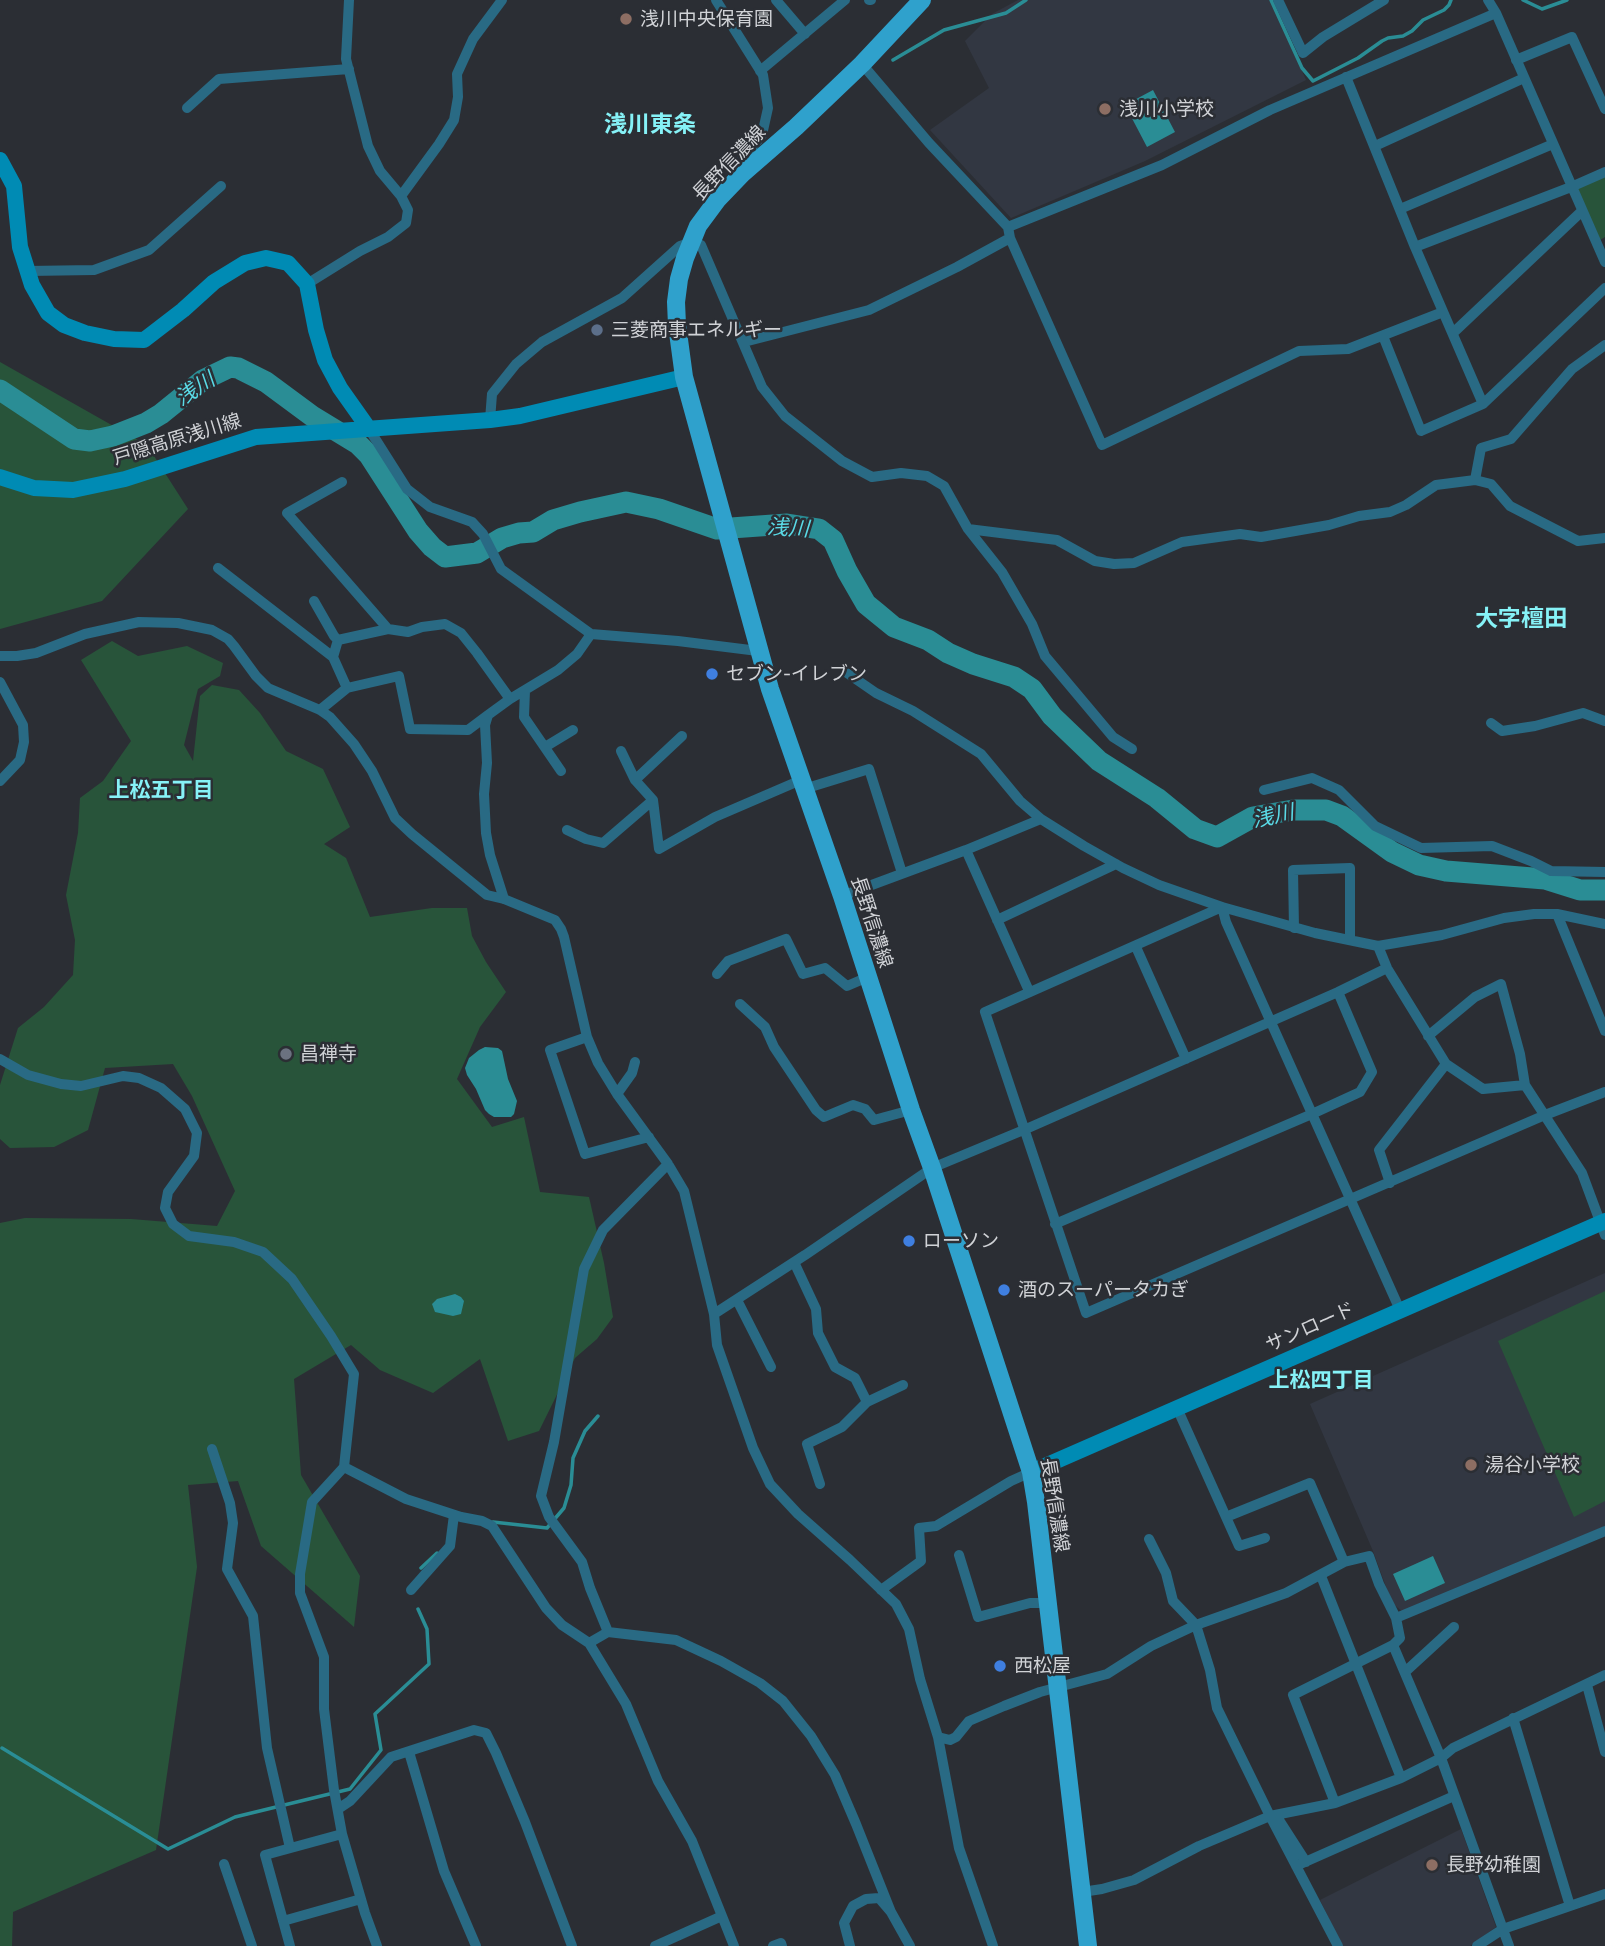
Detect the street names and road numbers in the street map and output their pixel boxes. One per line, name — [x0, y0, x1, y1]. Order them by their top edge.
street label: 長野信濃線 — [688, 121, 770, 205]
street label: 戸隠高原浅川線 — [110, 409, 244, 469]
street label: 長野信濃線 — [846, 873, 898, 971]
street label: サンロード — [1262, 1297, 1358, 1357]
street label: 長野信濃線 — [1036, 1456, 1074, 1554]

